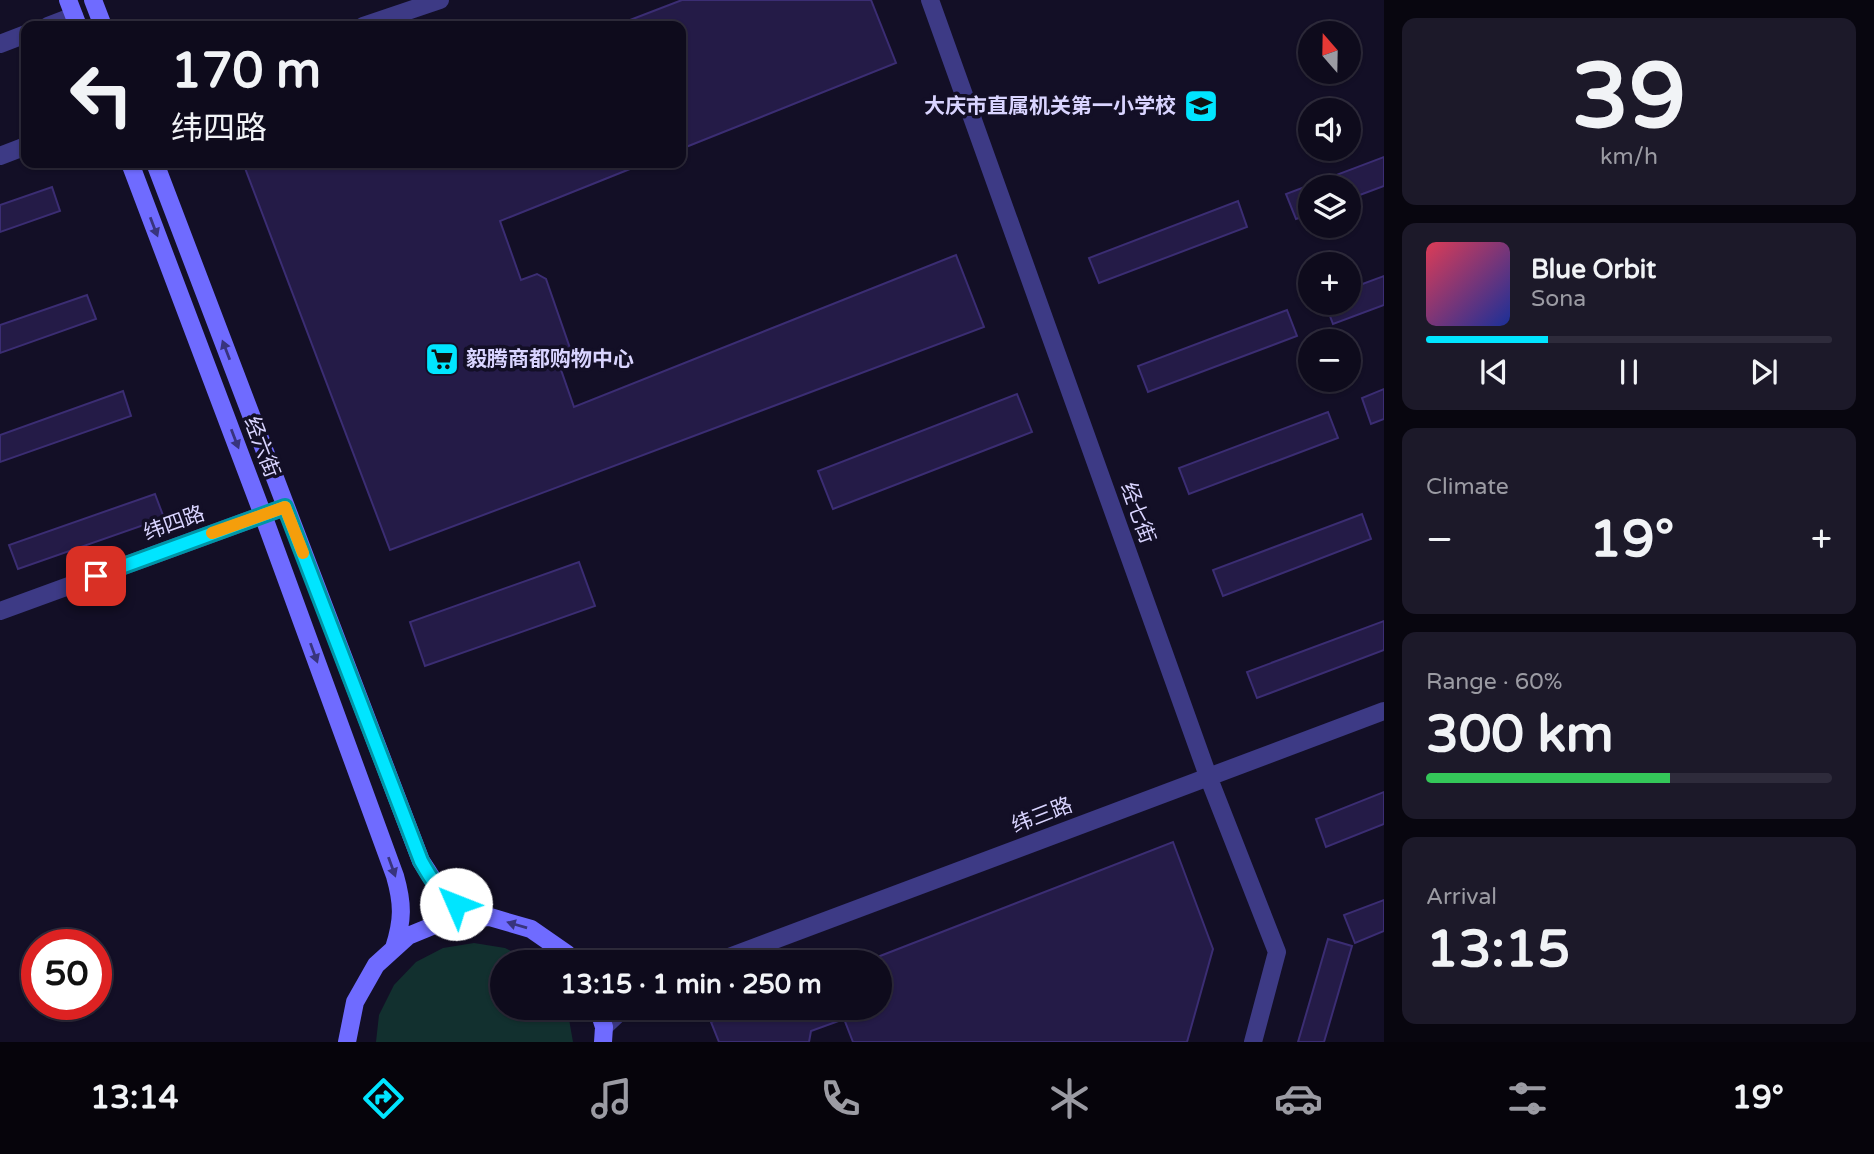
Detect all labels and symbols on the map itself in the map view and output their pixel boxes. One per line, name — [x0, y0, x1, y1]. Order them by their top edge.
north arrow — [1298, 21, 1362, 84]
school or university icon: 大庆市直属机关第一小学校 — [1182, 87, 1220, 125]
place label: 大庆市直属机关第一小学校 — [924, 94, 1176, 119]
one-way arrow — [149, 216, 160, 237]
one-way arrow — [220, 340, 231, 361]
supermarket icon: 毅腾商都购物中心 — [423, 340, 461, 378]
place label: 毅腾商都购物中心 — [466, 347, 634, 372]
street label: 经六街 — [239, 413, 284, 481]
one-way arrow — [229, 429, 240, 450]
street label: 经七街 — [1115, 479, 1160, 547]
street label: 纬四路 — [140, 501, 208, 546]
pin — [66, 546, 126, 606]
one-way arrow — [308, 642, 319, 663]
street label: 纬三路 — [1008, 793, 1076, 838]
one-way arrow — [387, 856, 398, 877]
position arrow — [419, 867, 493, 941]
one-way arrow — [507, 920, 528, 930]
speed limit sign: 50 — [21, 929, 112, 1020]

